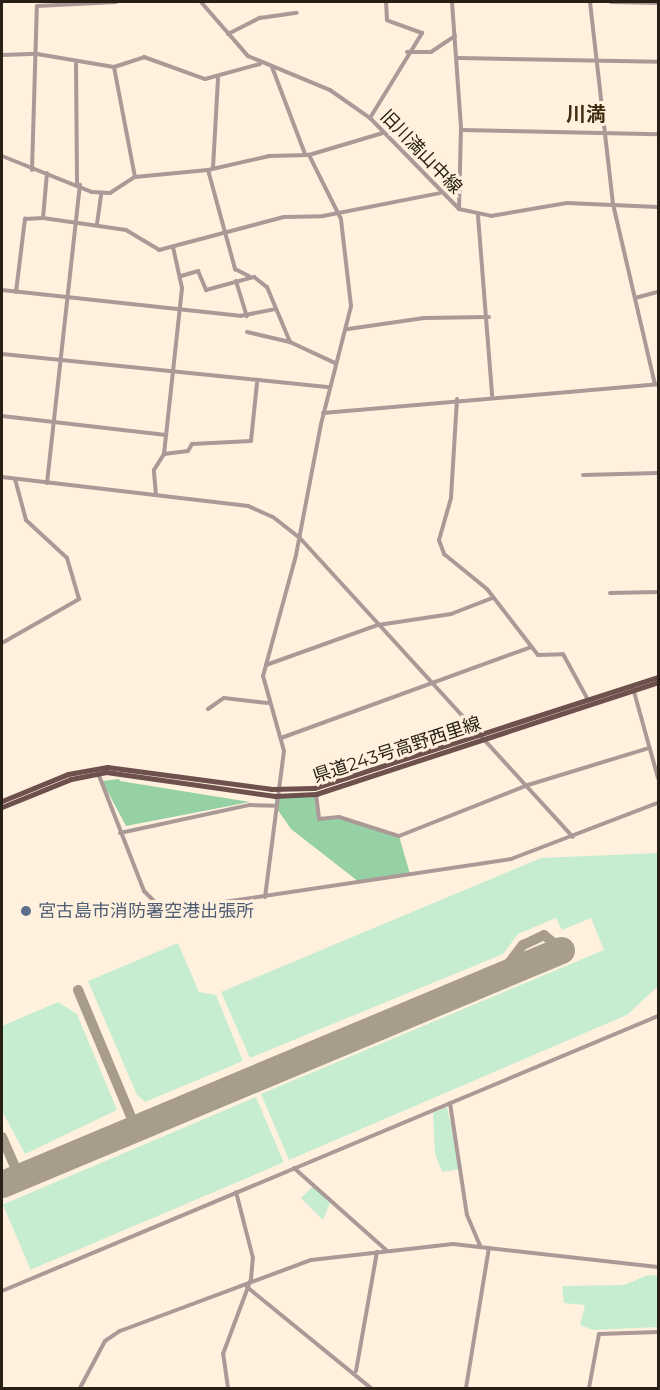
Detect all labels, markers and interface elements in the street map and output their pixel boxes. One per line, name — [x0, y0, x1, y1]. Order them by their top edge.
district label: 川満 — [566, 102, 606, 126]
street label: 旧川満山中線 — [376, 106, 466, 198]
street label: 県道243号高野西里線 — [310, 713, 484, 787]
place label: 宮古島市消防署空港出張所 — [38, 900, 254, 922]
marker: 宮古島市消防署空港出張所 — [19, 904, 33, 918]

